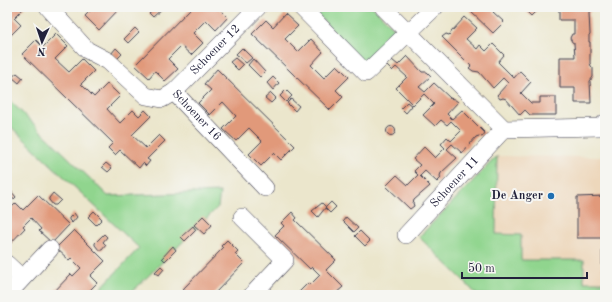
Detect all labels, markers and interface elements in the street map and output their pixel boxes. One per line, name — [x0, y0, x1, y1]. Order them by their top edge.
north arrow — [22, 22, 62, 62]
street label: Schoener 12 — [188, 23, 243, 77]
text: N — [36, 45, 46, 56]
street label: Schoener 16 — [170, 88, 223, 143]
street label: Schoener 11 — [428, 154, 481, 210]
place label: De Anger — [491, 190, 543, 202]
marker: De Anger — [546, 191, 556, 201]
scale bar — [462, 254, 587, 280]
text: 50 m — [468, 262, 495, 275]

